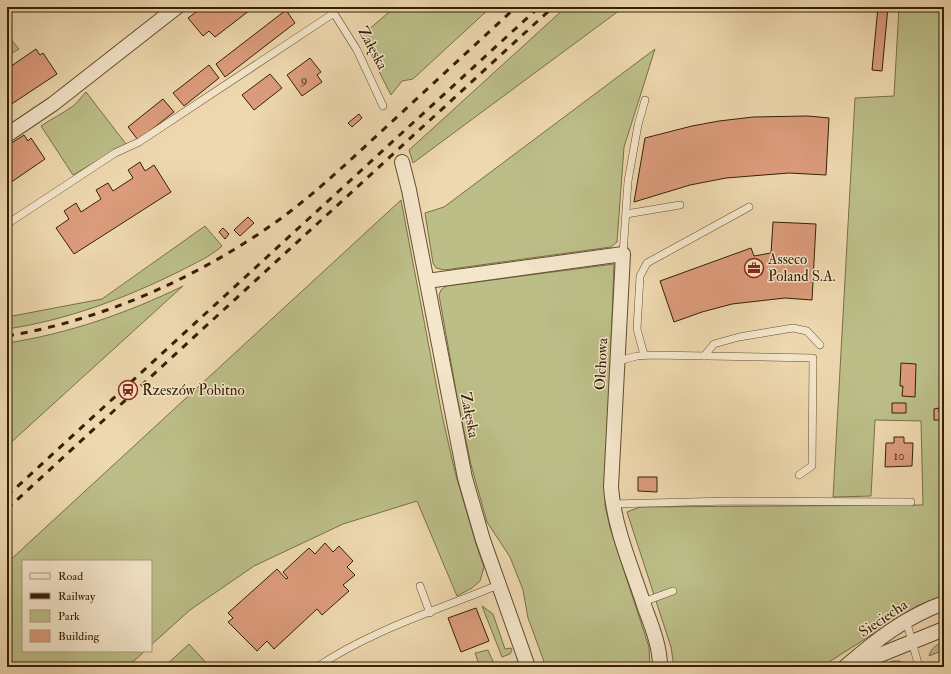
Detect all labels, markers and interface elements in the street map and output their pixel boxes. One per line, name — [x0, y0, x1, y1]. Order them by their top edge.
street label: Załęska — [353, 24, 392, 74]
house number: 9 — [300, 72, 307, 88]
place label: Asseco Poland S.A. — [767, 250, 836, 286]
office icon: Asseco Poland S.A. — [743, 257, 765, 279]
street label: Olchowa — [591, 337, 612, 391]
station icon: Rzeszów Pobitno — [117, 379, 139, 401]
place label: Rzeszów Pobitno — [142, 381, 245, 400]
street label: Załęska — [456, 391, 483, 440]
house number: 10 — [893, 448, 905, 464]
legend — [22, 560, 152, 652]
text: Road — [58, 569, 83, 584]
text: Railway — [58, 589, 96, 604]
street label: Sieciecha — [855, 595, 912, 642]
text: Park — [58, 609, 80, 624]
text: Building — [58, 629, 101, 644]

